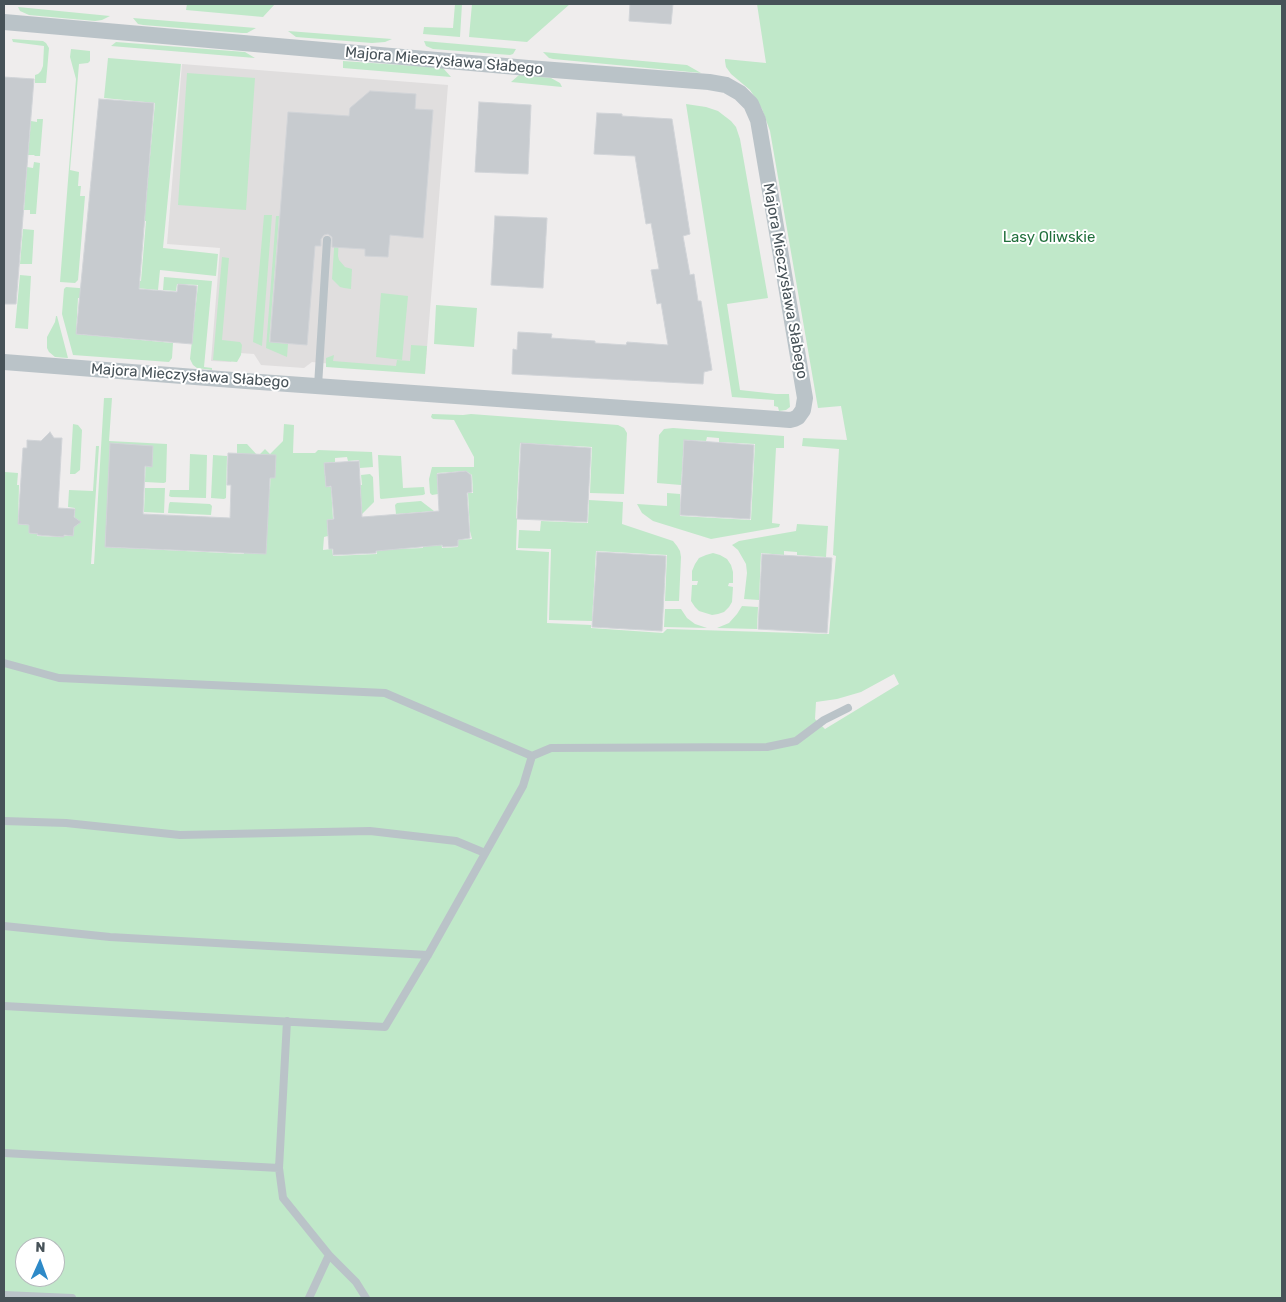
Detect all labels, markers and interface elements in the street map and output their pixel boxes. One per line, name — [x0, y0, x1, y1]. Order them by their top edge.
street label: Majora Mieczysława Słabego — [344, 43, 544, 79]
street label: Majora Mieczysława Słabego — [759, 182, 811, 380]
park label: Lasy Oliwskie — [1003, 229, 1095, 247]
street label: Majora Mieczysława Słabego — [90, 360, 290, 392]
north arrow — [15, 1237, 65, 1287]
text: N — [35, 1239, 46, 1256]

